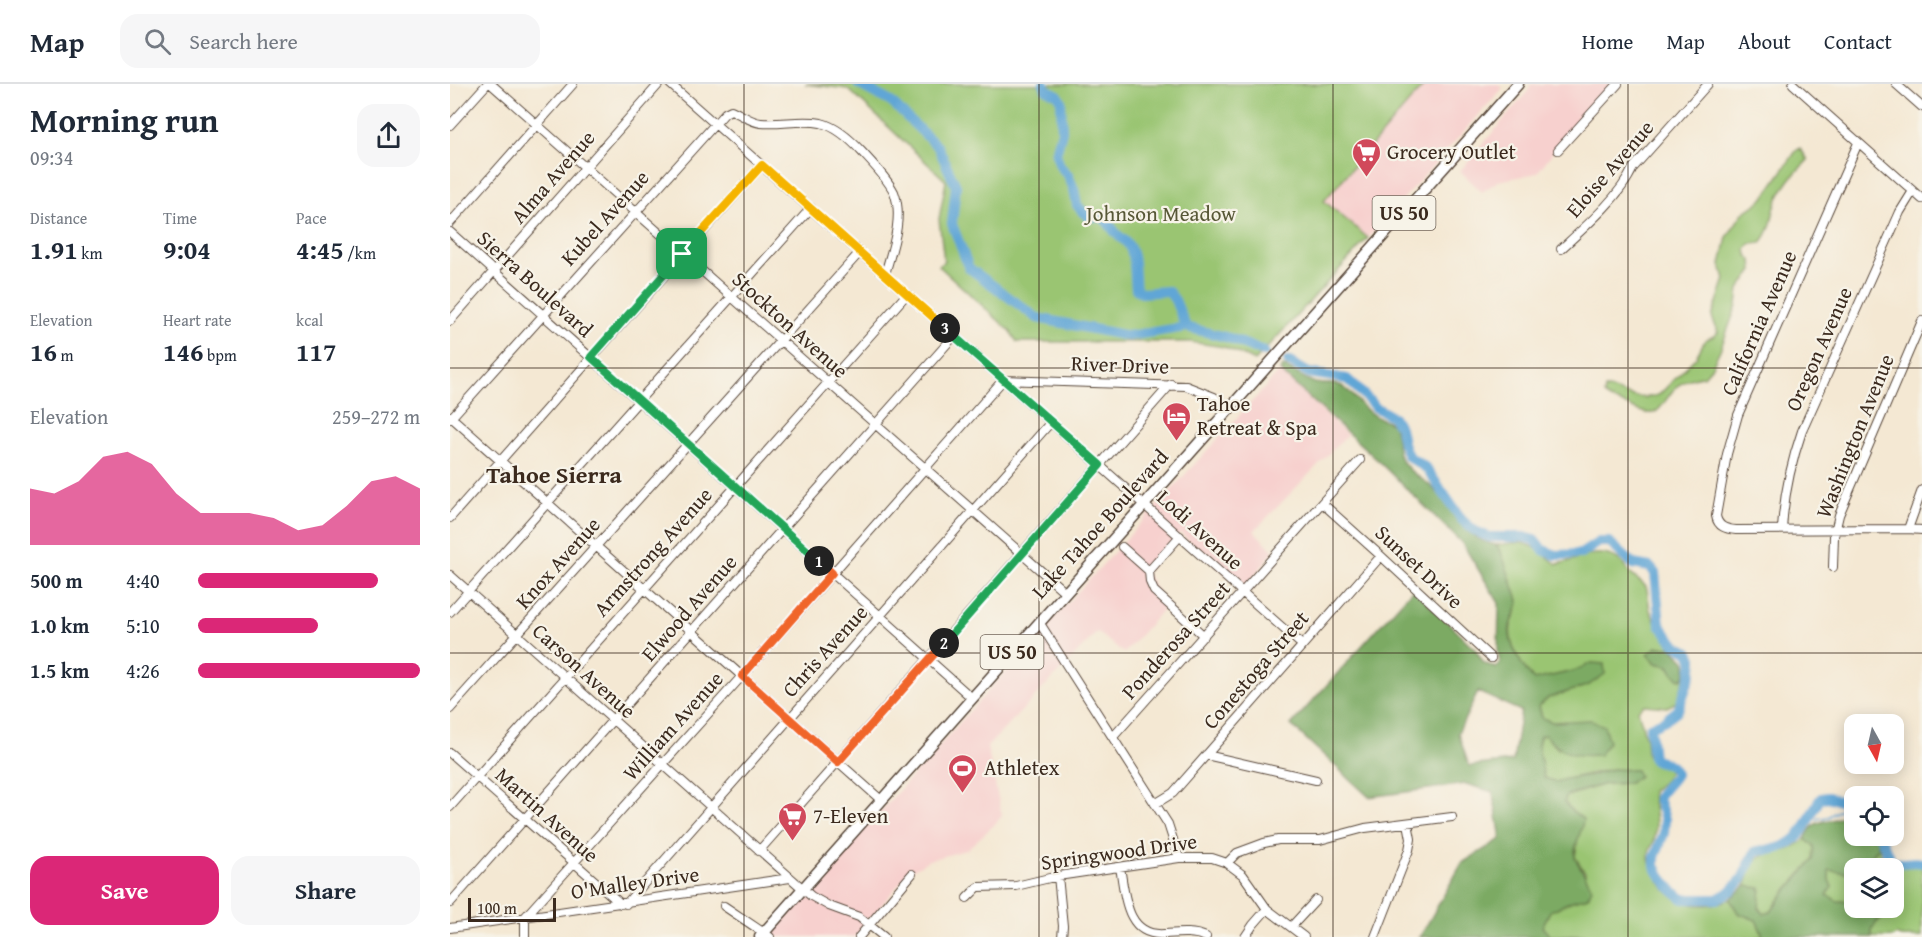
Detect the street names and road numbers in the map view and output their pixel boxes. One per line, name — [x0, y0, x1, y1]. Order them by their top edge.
street label: Eloise Avenue — [1558, 113, 1661, 224]
street label: Alma Avenue — [503, 123, 602, 230]
street label: Kubel Avenue — [553, 163, 656, 272]
road number: US 50 — [1372, 196, 1436, 230]
street label: Sierra Boulevard — [470, 223, 601, 345]
street label: California Avenue — [1713, 245, 1804, 400]
street label: Stockton Avenue — [725, 264, 855, 385]
street label: Oregon Avenue — [1777, 282, 1860, 416]
street label: River Drive — [1070, 347, 1170, 382]
street label: Washington Avenue — [1808, 349, 1902, 522]
street label: Lake Tahoe Boulevard — [1024, 441, 1176, 605]
street label: Armstrong Avenue — [586, 480, 719, 623]
street label: Lodi Avenue — [1150, 482, 1251, 577]
street label: Knox Avenue — [508, 510, 608, 616]
street label: Sunset Drive — [1368, 518, 1471, 616]
street label: Elwood Avenue — [633, 547, 744, 668]
street label: Ponderosa Street — [1114, 573, 1238, 706]
street label: Chris Avenue — [775, 597, 875, 704]
street label: Conestoga Street — [1195, 603, 1316, 736]
street label: Carson Avenue — [526, 616, 643, 726]
road number: US 50 — [980, 635, 1044, 669]
street label: William Avenue — [615, 664, 730, 787]
street label: Martin Avenue — [489, 760, 606, 870]
street label: Springwood Drive — [1039, 825, 1199, 878]
street label: O'Malley Drive — [569, 858, 701, 907]

